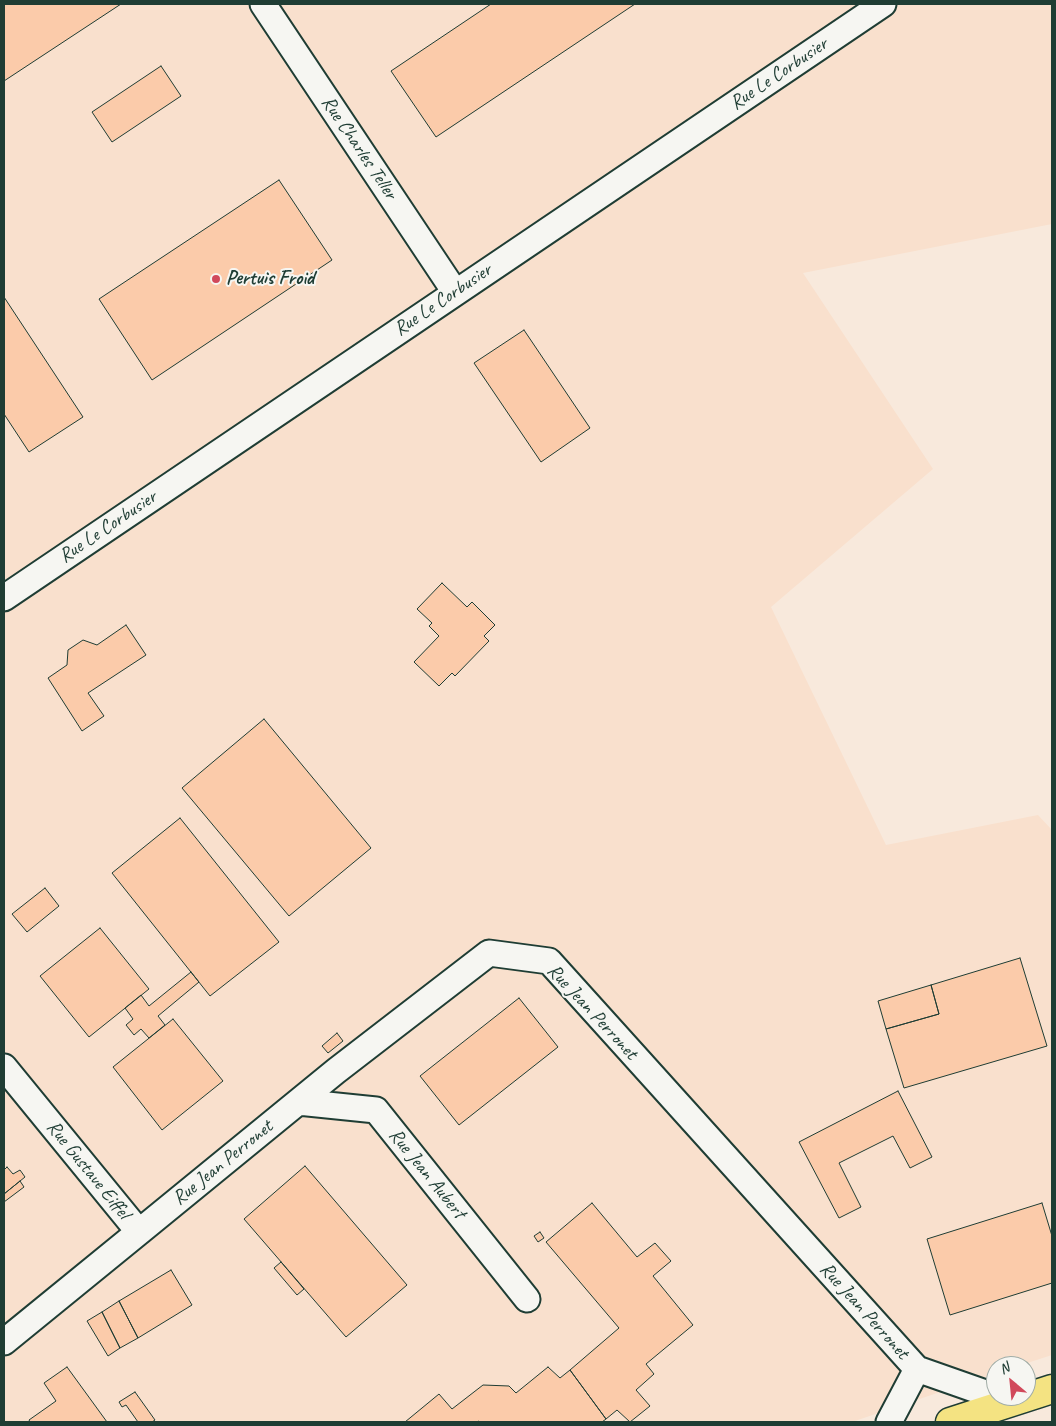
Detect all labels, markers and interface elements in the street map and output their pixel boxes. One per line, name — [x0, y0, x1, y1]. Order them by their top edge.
street label: Rue Le Corbusier — [726, 33, 832, 115]
street label: Rue Charles Teller — [316, 92, 402, 204]
street label: Rue Le Corbusier — [390, 259, 496, 341]
place label: Pertuis Froid — [226, 267, 314, 291]
marker: Pertuis Froid — [210, 273, 222, 285]
street label: Rue Le Corbusier — [55, 486, 161, 568]
street label: Rue Jean Perronet — [542, 959, 642, 1065]
street label: Rue Jean Perronet — [168, 1115, 278, 1211]
street label: Rue Gustave Eiffel — [41, 1116, 135, 1224]
street label: Rue Jean Aubert — [383, 1124, 471, 1224]
street label: Rue Jean Perronet — [814, 1258, 914, 1364]
north arrow — [986, 1356, 1036, 1406]
text: N — [996, 1359, 1012, 1378]

